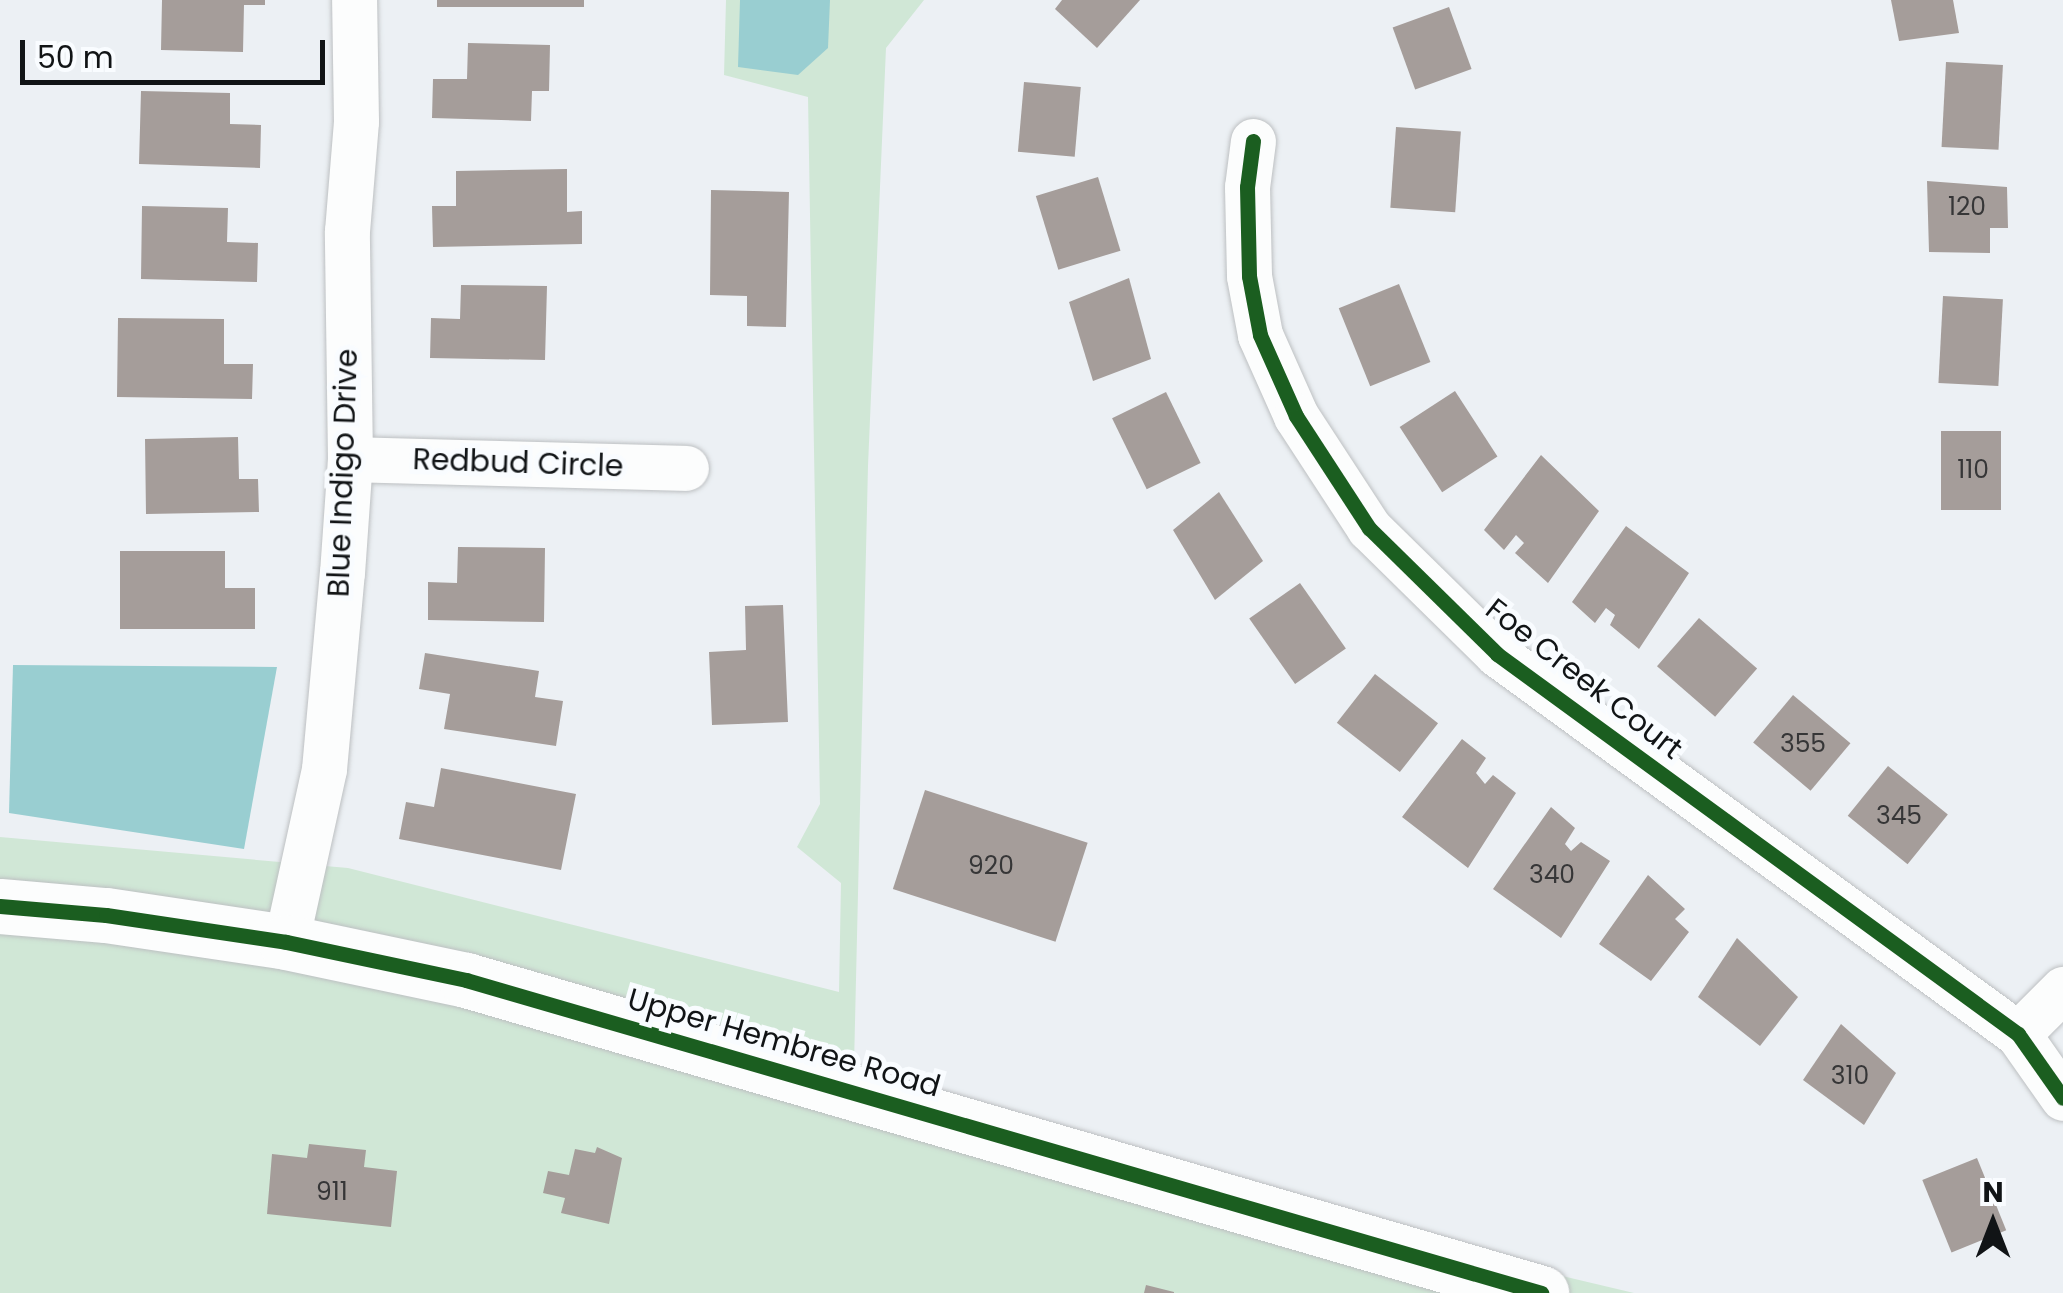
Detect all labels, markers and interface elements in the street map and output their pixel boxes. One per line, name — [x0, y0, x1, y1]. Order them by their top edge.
scale bar — [25, 20, 330, 82]
text: 50 m — [37, 36, 114, 79]
house number: 120 — [1948, 192, 1986, 222]
street label: Blue Indigo Drive — [321, 348, 365, 598]
street label: Redbud Circle — [412, 441, 624, 485]
house number: 110 — [1957, 455, 1989, 485]
street label: Foe Creek Court — [1479, 591, 1689, 767]
house number: 355 — [1780, 729, 1826, 759]
house number: 345 — [1876, 801, 1922, 831]
house number: 920 — [968, 851, 1014, 881]
house number: 340 — [1529, 860, 1575, 890]
street label: Upper Hembree Road — [624, 981, 944, 1105]
house number: 310 — [1831, 1061, 1869, 1091]
north arrow — [1943, 1173, 2043, 1273]
text: N — [1982, 1173, 2004, 1212]
house number: 911 — [316, 1177, 348, 1207]

